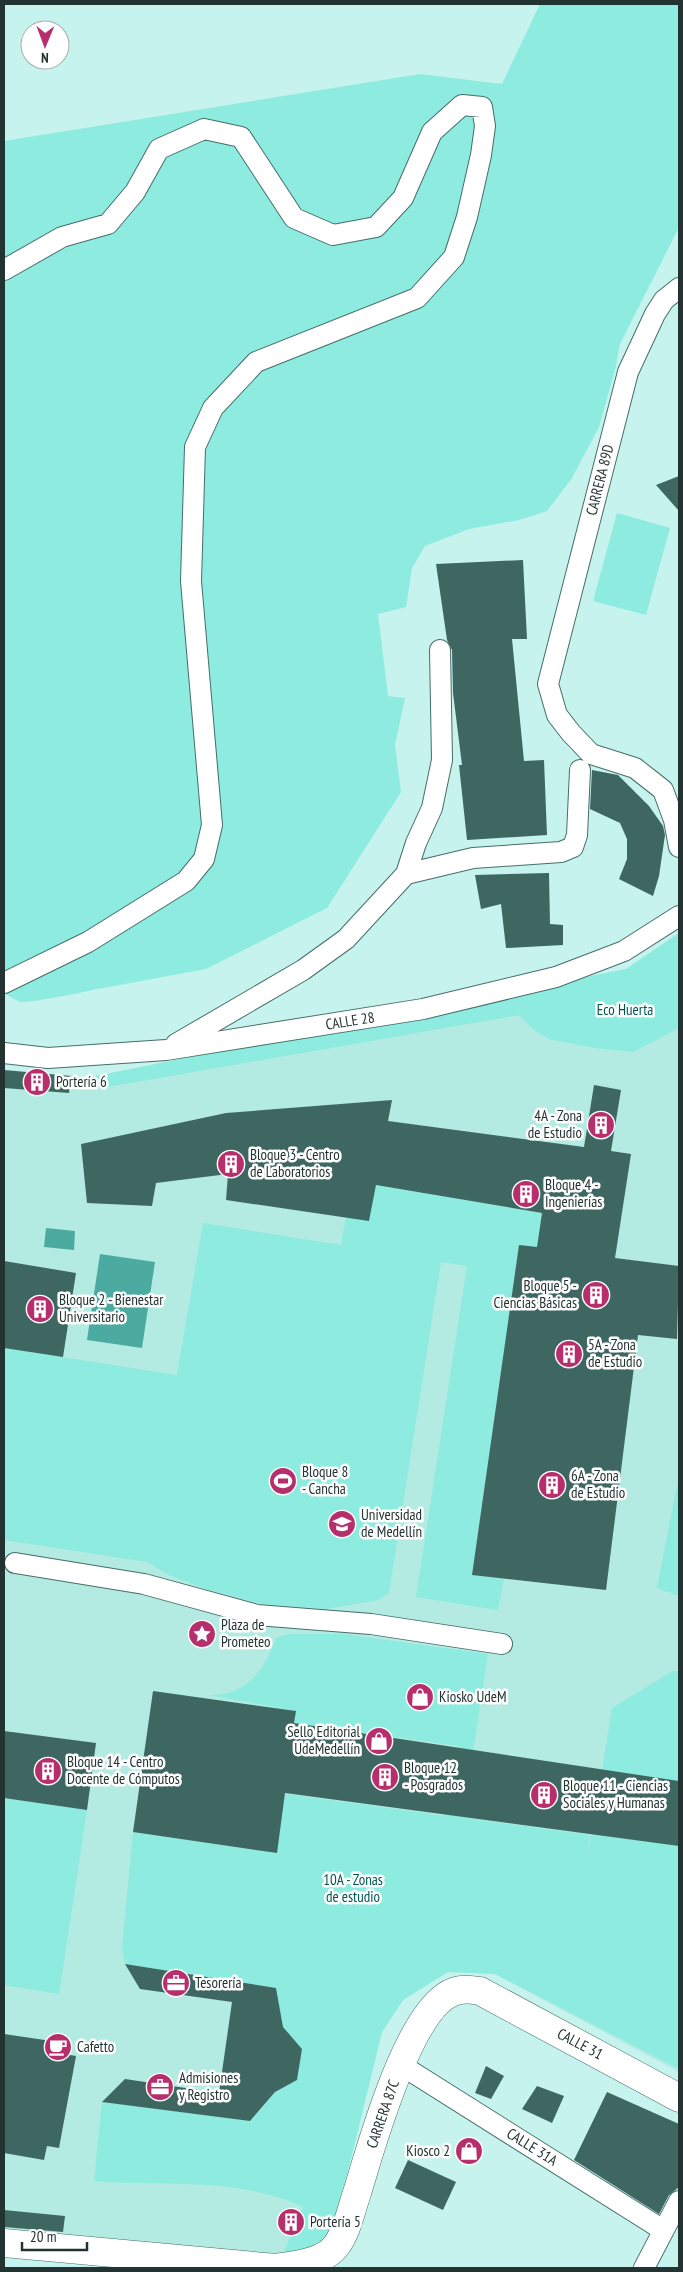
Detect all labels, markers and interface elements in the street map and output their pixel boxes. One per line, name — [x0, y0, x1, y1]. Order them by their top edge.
north arrow — [20, 20, 70, 70]
text: N — [41, 49, 49, 67]
street label: CARRERA 89D — [582, 442, 618, 517]
park label: Eco Huerta — [597, 1000, 653, 1019]
street label: CALLE 28 — [324, 1007, 376, 1034]
building icon: Portería 6 — [22, 1067, 52, 1097]
place label: Portería 6 — [56, 1072, 107, 1091]
place label: 4A - Zona de Estudio — [528, 1106, 582, 1142]
building icon: 4A - Zona de Estudio — [586, 1110, 616, 1140]
place label: Bloque 3 - Centro de Laboratorios — [250, 1145, 340, 1181]
building icon: Bloque 3 - Centro de Laboratorios — [216, 1149, 246, 1179]
place label: Bloque 4 - Ingenierías — [545, 1175, 602, 1211]
building icon: Bloque 4 - Ingenierías — [511, 1179, 541, 1209]
place label: Bloque 5 - Ciencias Básicas — [493, 1276, 577, 1312]
building icon: Bloque 5 - Ciencias Básicas — [581, 1280, 611, 1310]
place label: Bloque 2 - Bienestar Universitario — [59, 1290, 164, 1326]
building icon: Bloque 2 - Bienestar Universitario — [25, 1294, 55, 1324]
place label: 5A - Zona de Estudio — [588, 1335, 642, 1371]
building icon: 5A - Zona de Estudio — [554, 1339, 584, 1369]
place label: Bloque 8 - Cancha — [302, 1462, 348, 1498]
sports icon: Bloque 8 - Cancha — [268, 1466, 298, 1496]
place label: 6A - Zona de Estudio — [571, 1466, 625, 1502]
building icon: 6A - Zona de Estudio — [537, 1470, 567, 1500]
place label: Universidad de Medellín — [361, 1505, 422, 1541]
school or university icon: Universidad de Medellín — [327, 1509, 357, 1539]
place label: Plaza de Prometeo — [221, 1615, 270, 1651]
place icon: Plaza de Prometeo — [187, 1619, 217, 1649]
shop icon: Kiosko UdeM — [405, 1682, 435, 1712]
place label: Kiosko UdeM — [439, 1687, 507, 1706]
place label: Sello Editorial UdeMedellín — [287, 1722, 361, 1758]
shop icon: Sello Editorial UdeMedellín — [364, 1726, 394, 1756]
place label: Bloque 14 - Centro Docente de Cómputos — [67, 1752, 180, 1788]
building icon: Bloque 14 - Centro Docente de Cómputos — [33, 1756, 63, 1786]
place label: Bloque 12 - Posgrados — [404, 1758, 463, 1794]
building icon: Bloque 12 - Posgrados — [370, 1762, 400, 1792]
place label: Bloque 11 - Ciencias Sociales y Humanas — [563, 1776, 668, 1812]
building icon: Bloque 11 - Ciencias Sociales y Humanas — [529, 1780, 559, 1810]
park label: 10A - Zonas de estudio — [323, 1870, 383, 1906]
office icon: Tesorería — [161, 1968, 191, 1998]
place label: Tesorería — [195, 1973, 242, 1992]
street label: CALLE 31 — [554, 2024, 606, 2063]
cafe icon: Cafetto — [43, 2032, 73, 2062]
place label: Cafetto — [77, 2037, 114, 2056]
place label: Admisiones y Registro — [179, 2068, 238, 2104]
office icon: Admisiones y Registro — [145, 2072, 175, 2102]
street label: CARRERA 87C — [362, 2077, 403, 2151]
street label: CALLE 31A — [503, 2124, 562, 2170]
shop icon: Kiosco 2 — [454, 2136, 484, 2166]
place label: Kiosco 2 — [406, 2141, 450, 2160]
building icon: Portería 5 — [276, 2207, 306, 2237]
place label: Portería 5 — [310, 2212, 361, 2231]
scale bar — [22, 2220, 88, 2252]
text: 20 m — [30, 2227, 56, 2246]

